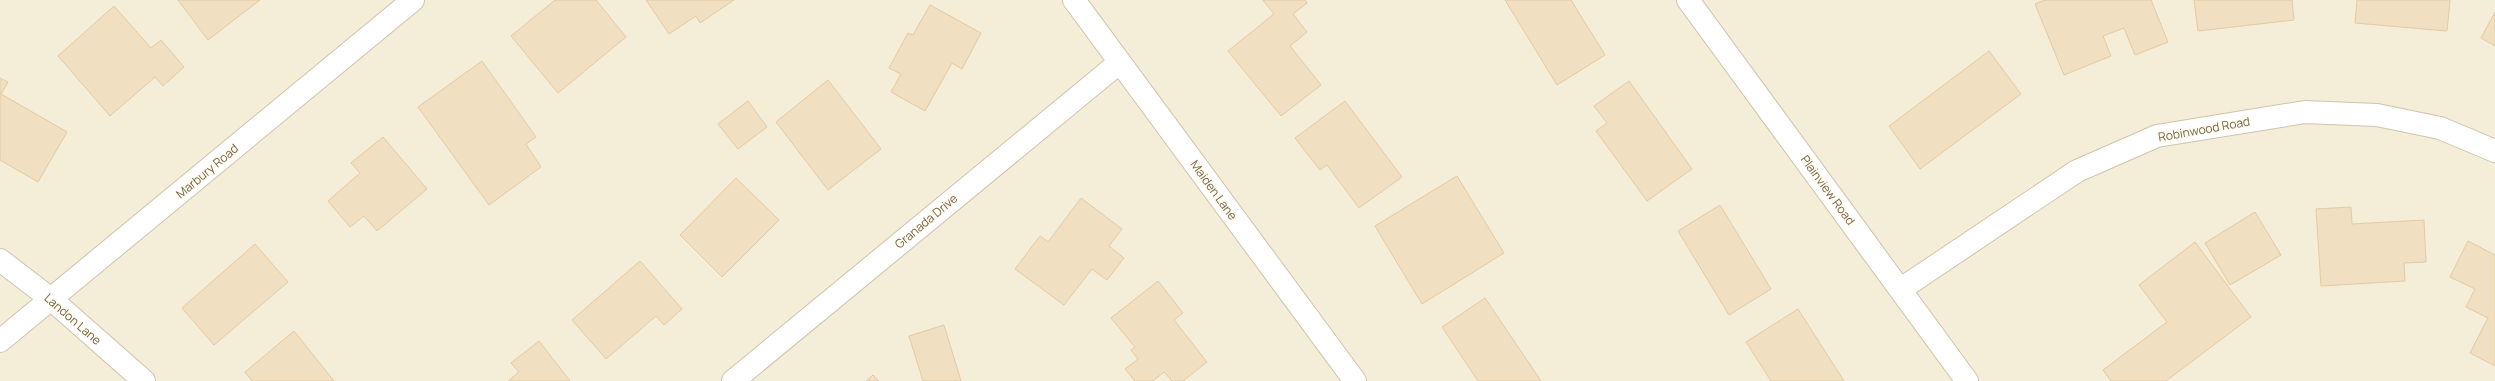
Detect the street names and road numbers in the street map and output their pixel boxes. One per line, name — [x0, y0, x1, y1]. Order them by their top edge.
street label: Robinwood Road — [2157, 113, 2251, 145]
street label: Marbury Road — [172, 140, 242, 202]
street label: Plainview Road — [1797, 152, 1859, 228]
street label: Maiden Lane — [1187, 157, 1241, 223]
street label: Granada Drive — [891, 190, 961, 252]
street label: Landon Lane — [41, 289, 105, 349]

